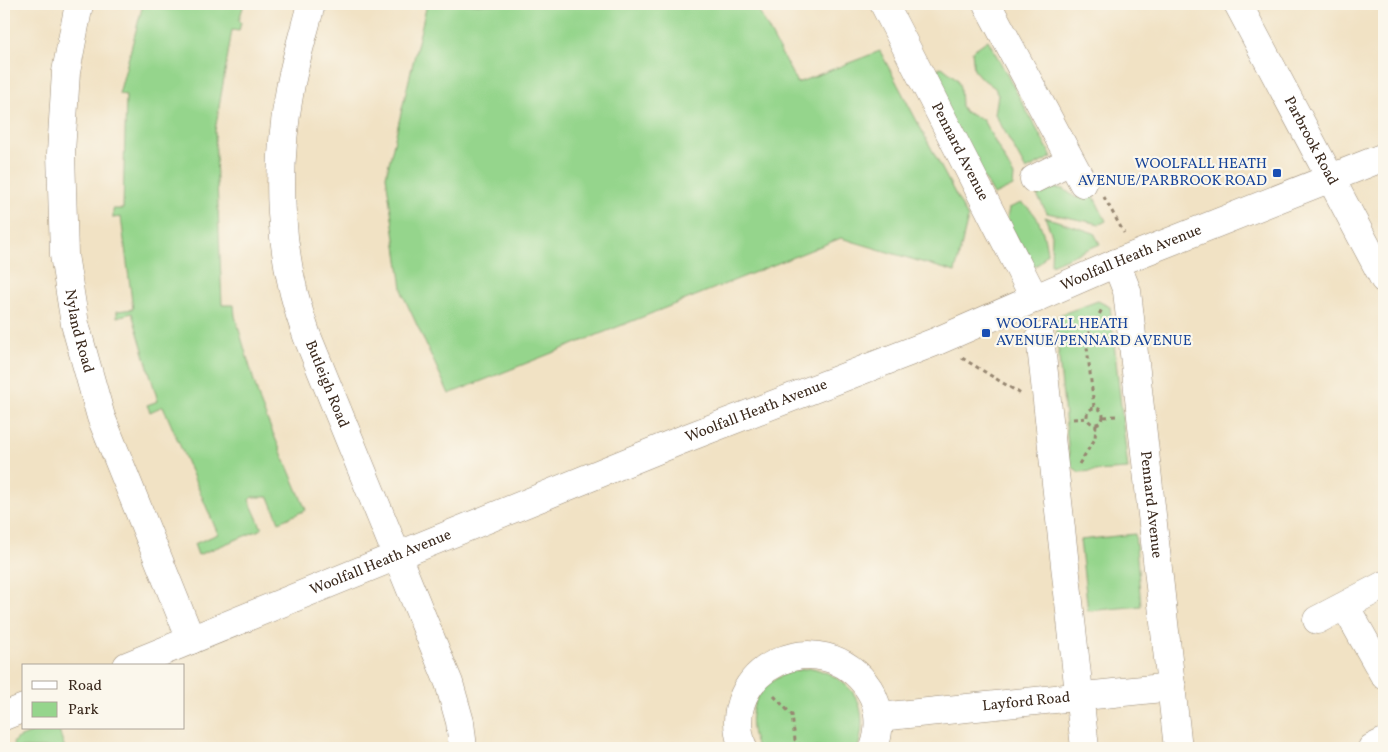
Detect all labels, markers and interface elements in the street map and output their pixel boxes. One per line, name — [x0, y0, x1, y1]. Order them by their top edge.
street label: Parbrook Road — [1278, 93, 1343, 189]
street label: Pennard Avenue — [926, 99, 994, 205]
place label: WOOLFALL HEATH AVENUE/PARBROOK ROAD — [1078, 154, 1267, 192]
marker: WOOLFALL HEATH AVENUE/PARBROOK ROAD — [1271, 167, 1283, 179]
street label: Woolfall Heath Avenue — [1057, 220, 1205, 296]
street label: Nyland Road — [59, 288, 99, 375]
place label: WOOLFALL HEATH AVENUE/PENNARD AVENUE — [996, 314, 1192, 352]
marker: WOOLFALL HEATH AVENUE/PENNARD AVENUE — [980, 327, 992, 339]
street label: Butleigh Road — [299, 337, 354, 431]
street label: Woolfall Heath Avenue — [682, 374, 830, 448]
street label: Pennard Avenue — [1134, 450, 1167, 559]
street label: Woolfall Heath Avenue — [307, 524, 455, 601]
legend — [22, 664, 185, 730]
text: Road — [68, 676, 102, 697]
street label: Layford Road — [981, 687, 1071, 717]
text: Park — [68, 700, 99, 721]

